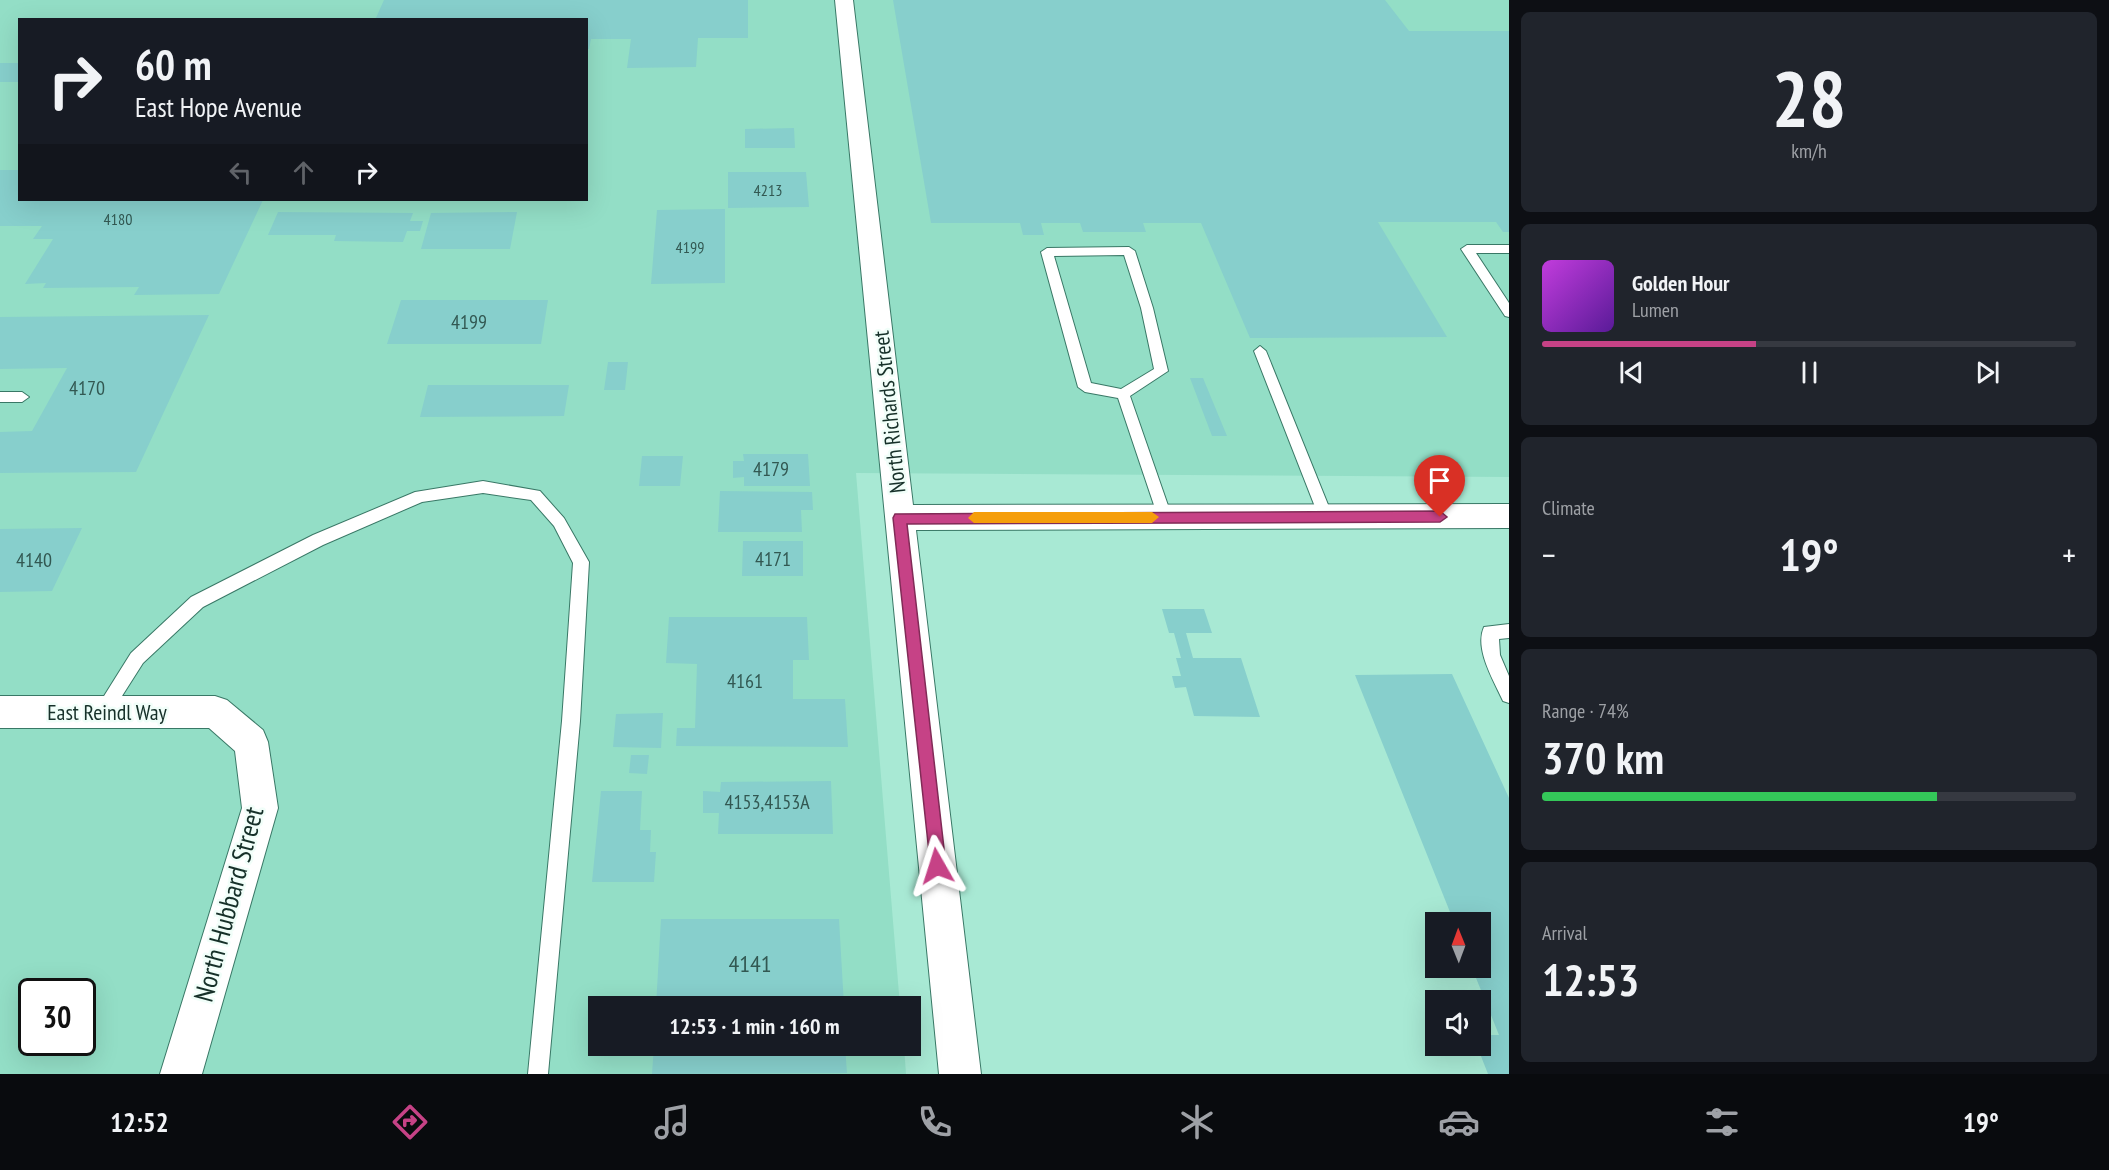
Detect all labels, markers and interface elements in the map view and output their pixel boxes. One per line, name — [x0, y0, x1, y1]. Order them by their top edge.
text: 60 m — [135, 37, 212, 92]
icon: right — [36, 42, 114, 120]
text: 28 — [1772, 48, 1846, 149]
text: East Hope Avenue — [135, 90, 302, 124]
text: km/h — [1791, 138, 1827, 164]
icon: left — [224, 156, 257, 189]
icon: ahead — [287, 156, 320, 189]
icon: right — [350, 156, 383, 189]
house number: 4213 — [754, 180, 782, 200]
house number: 4180 — [104, 209, 132, 229]
house number: 4199 — [676, 237, 704, 257]
text: Golden Hour — [1632, 269, 1730, 297]
text: Lumen — [1632, 297, 1679, 323]
house number: 4199 — [451, 309, 487, 335]
street label: North Richards Street — [867, 329, 911, 495]
icon: previous — [1615, 356, 1648, 389]
icon: pause — [1793, 356, 1826, 389]
icon: next — [1971, 356, 2004, 389]
house number: 4170 — [69, 375, 105, 401]
pin — [1414, 455, 1465, 517]
house number: 4179 — [753, 456, 789, 482]
icon: arrive — [1423, 464, 1456, 497]
text: Climate — [1542, 495, 1595, 521]
text: 19° — [1779, 525, 1839, 583]
text: − — [1542, 533, 1556, 576]
text: + — [2062, 533, 2076, 576]
house number: 4171 — [755, 546, 791, 572]
house number: 4140 — [16, 547, 52, 573]
house number: 4161 — [727, 668, 763, 694]
street label: East Reindl Way — [47, 698, 168, 726]
text: Range · 74% — [1542, 698, 1629, 724]
text: 370 km — [1542, 728, 1664, 786]
house number: 4153,4153A — [724, 789, 810, 815]
street label: North Hubbard Street — [186, 802, 271, 1005]
position arrow — [905, 834, 969, 898]
north arrow — [1425, 912, 1491, 978]
map controls — [1425, 912, 1491, 1056]
text: Arrival — [1542, 920, 1587, 946]
house number: 4141 — [728, 948, 772, 979]
text: 12:53 — [1542, 950, 1639, 1008]
speed limit sign: 30 — [18, 978, 96, 1056]
button: sound — [1425, 990, 1491, 1056]
text: 12:53 · 1 min · 160 m — [669, 1012, 840, 1040]
icon: directions — [389, 1101, 431, 1143]
icon: music — [651, 1101, 693, 1143]
icon: phone — [914, 1101, 956, 1143]
icon: climate — [1176, 1101, 1218, 1143]
icon: car — [1438, 1101, 1480, 1143]
icon: filters — [1701, 1101, 1743, 1143]
text: 12:52 — [110, 1105, 169, 1139]
text: 19° — [1963, 1105, 1999, 1139]

